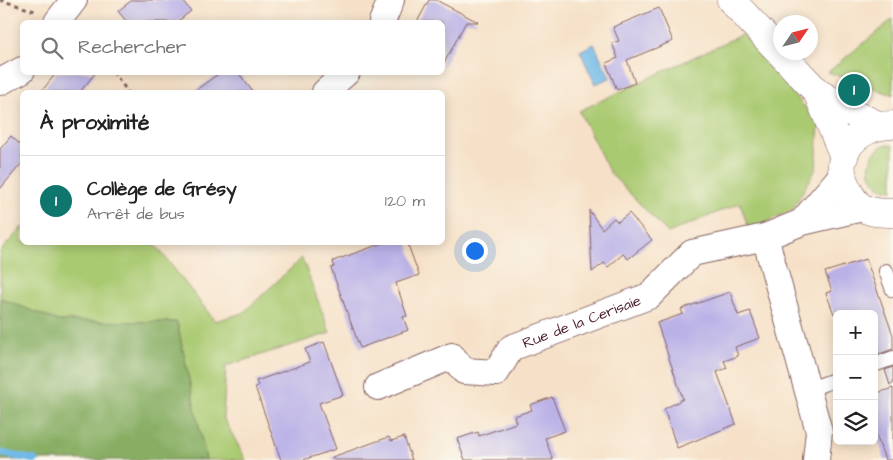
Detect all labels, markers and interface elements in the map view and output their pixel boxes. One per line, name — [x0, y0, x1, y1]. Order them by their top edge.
north arrow — [773, 15, 818, 60]
search box — [20, 20, 445, 75]
icon: search — [38, 34, 66, 62]
text: Rechercher — [78, 34, 186, 61]
pin: 1 — [838, 71, 870, 109]
text: À proximité — [40, 108, 149, 137]
text: Collège de Grésy — [87, 176, 237, 203]
text: 1 — [55, 190, 57, 212]
text: 120 m — [385, 190, 425, 212]
text: Arrêt de bus — [87, 203, 185, 225]
your location — [462, 238, 488, 264]
street label: Rue de la Cerisaie — [519, 290, 644, 354]
map controls — [833, 310, 878, 445]
button: + — [833, 310, 878, 355]
button: − — [833, 355, 878, 400]
button: layers — [833, 400, 878, 445]

